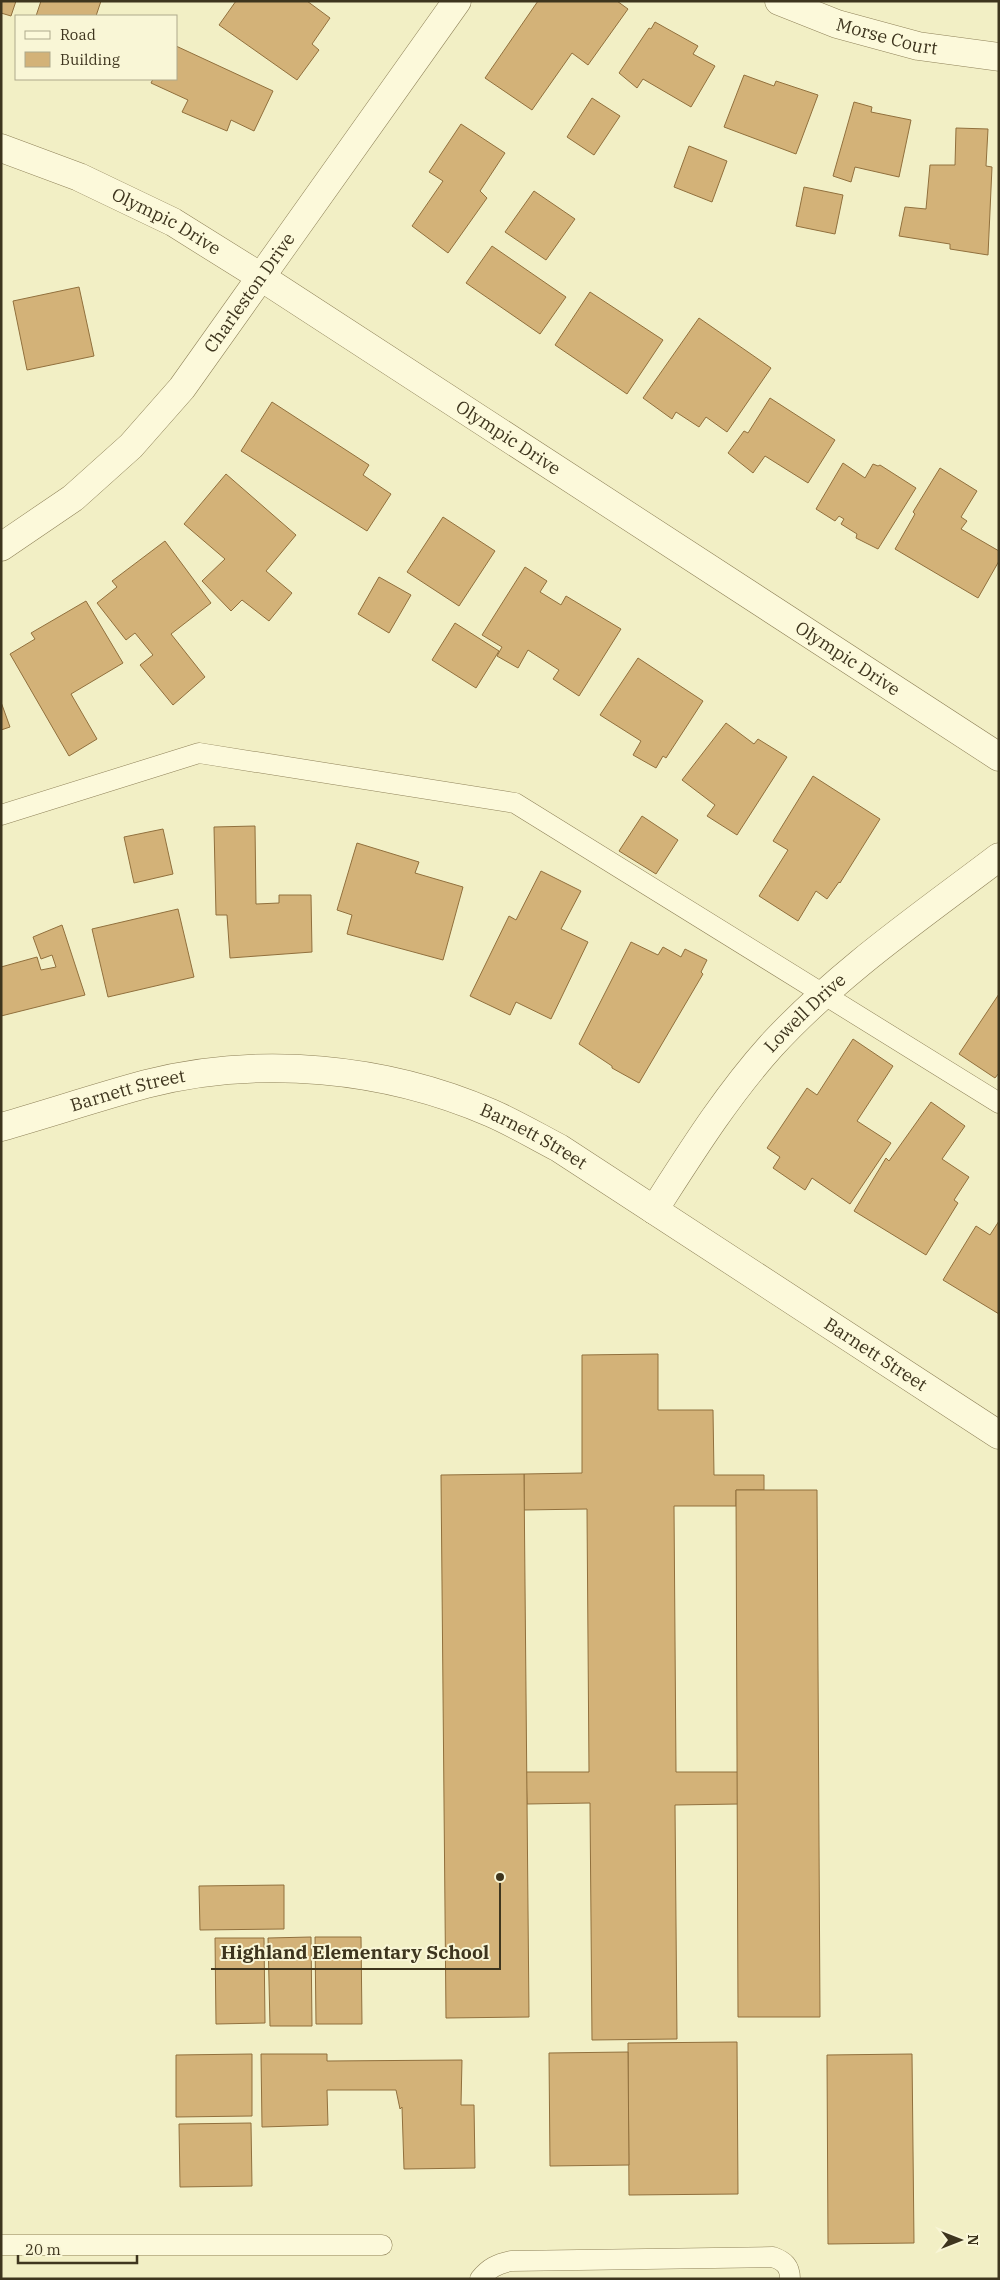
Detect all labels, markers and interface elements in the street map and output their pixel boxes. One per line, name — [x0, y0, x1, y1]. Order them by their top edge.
street label: Morse Court — [834, 12, 939, 60]
legend — [15, 15, 178, 80]
text: Road — [60, 25, 96, 44]
text: Building — [60, 50, 120, 69]
street label: Olympic Drive — [108, 182, 225, 260]
street label: Charleston Drive — [199, 228, 300, 357]
street label: Olympic Drive — [452, 395, 565, 480]
street label: Olympic Drive — [791, 616, 905, 701]
street label: Lowell Drive — [759, 968, 850, 1057]
street label: Barnett Street — [67, 1064, 187, 1117]
street label: Barnett Street — [477, 1098, 592, 1174]
street label: Barnett Street — [820, 1312, 932, 1396]
callout: Highland Elementary School — [211, 1935, 500, 1969]
text: Highland Elementary School — [221, 1940, 489, 1964]
north arrow — [935, 2215, 985, 2265]
scale bar — [18, 2232, 136, 2264]
text: N — [964, 2234, 982, 2246]
text: 20 m — [25, 2240, 61, 2259]

